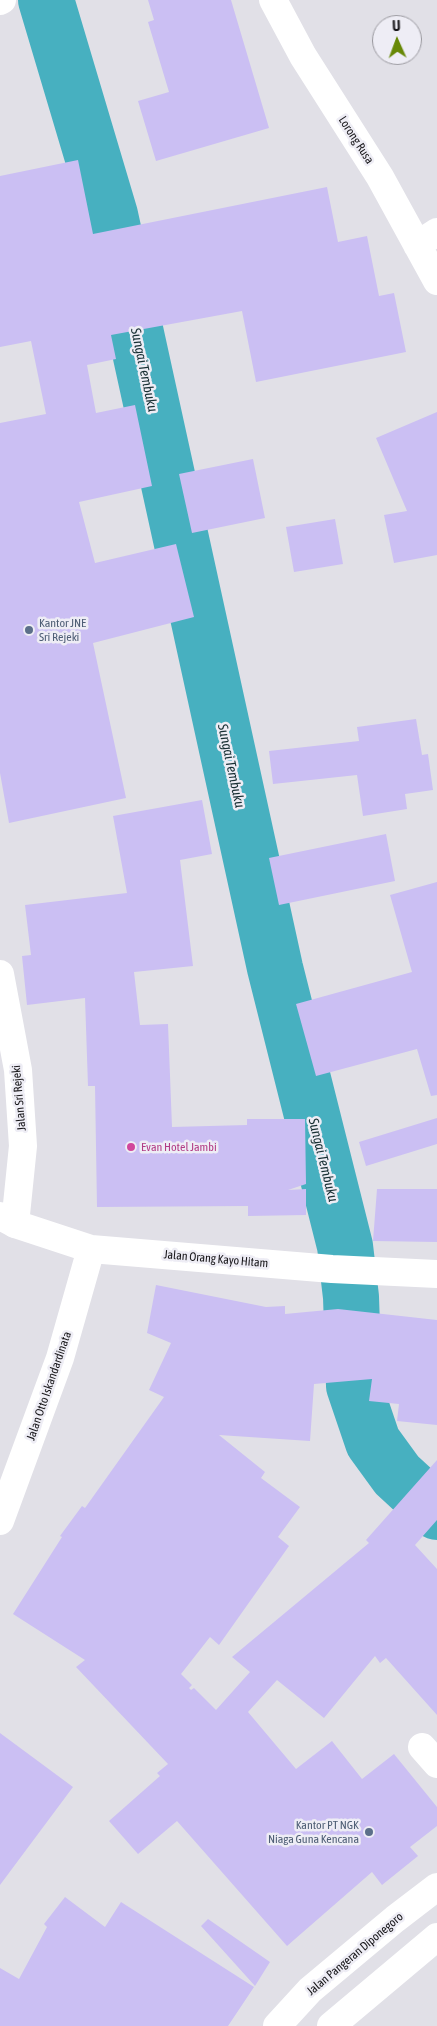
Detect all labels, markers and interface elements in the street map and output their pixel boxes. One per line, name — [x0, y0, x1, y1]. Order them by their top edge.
north arrow — [372, 15, 422, 65]
text: U — [392, 18, 401, 34]
street label: Lorong Rusa — [335, 114, 377, 166]
water label: Sungai Tembuku — [127, 326, 161, 414]
place label: Kantor JNE Sri Rejeki — [39, 616, 86, 644]
marker: Kantor JNE Sri Rejeki — [23, 624, 35, 636]
water label: Sungai Tembuku — [214, 722, 248, 810]
street label: Jalan Sri Rejeki — [9, 1065, 29, 1131]
water label: Sungai Tembuku — [305, 1117, 341, 1203]
place label: Evan Hotel Jambi — [141, 1140, 217, 1154]
marker: Evan Hotel Jambi — [125, 1141, 137, 1153]
street label: Jalan Orang Kayo Hitam — [163, 1247, 269, 1271]
street label: Jalan Otto Iskandardinata — [24, 1330, 74, 1442]
place label: Kantor PT NGK Niaga Guna Kencana — [268, 1818, 359, 1846]
marker: Kantor PT NGK Niaga Guna Kencana — [363, 1826, 375, 1838]
street label: Jalan Pangeran Diponegoro — [304, 1910, 406, 1998]

